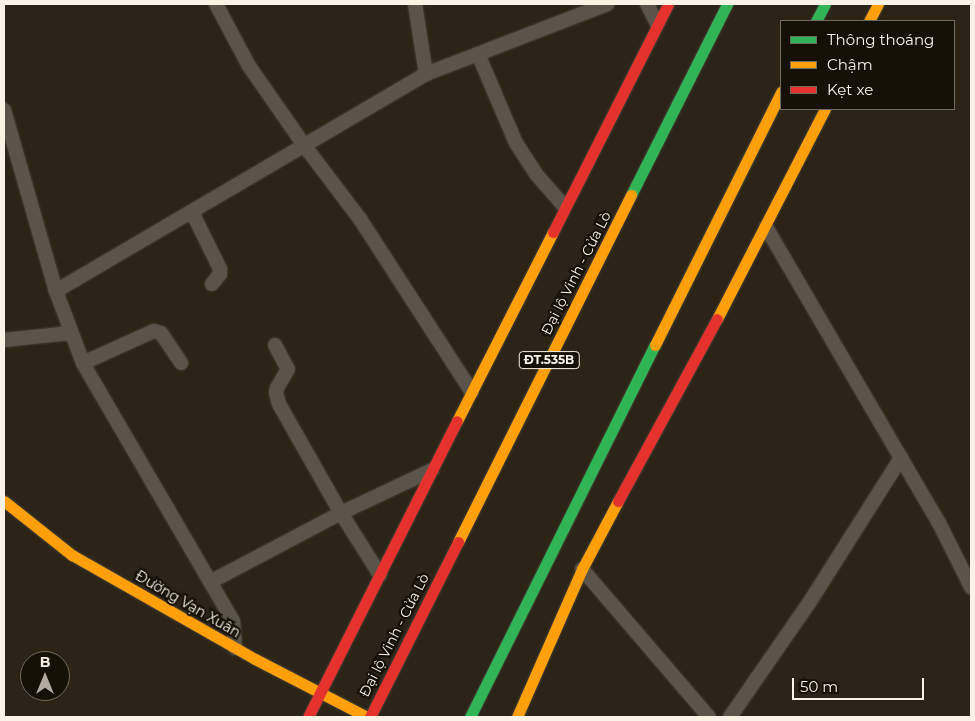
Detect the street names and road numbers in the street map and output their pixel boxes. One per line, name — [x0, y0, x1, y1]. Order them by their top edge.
street label: Đại lộ Vinh - Cửa Lò — [538, 208, 614, 338]
road number: ĐT.535B — [518, 350, 580, 370]
street label: Đường Vạn Xuân — [132, 567, 244, 641]
street label: Đại lộ Vinh - Cửa Lò — [356, 570, 432, 700]

